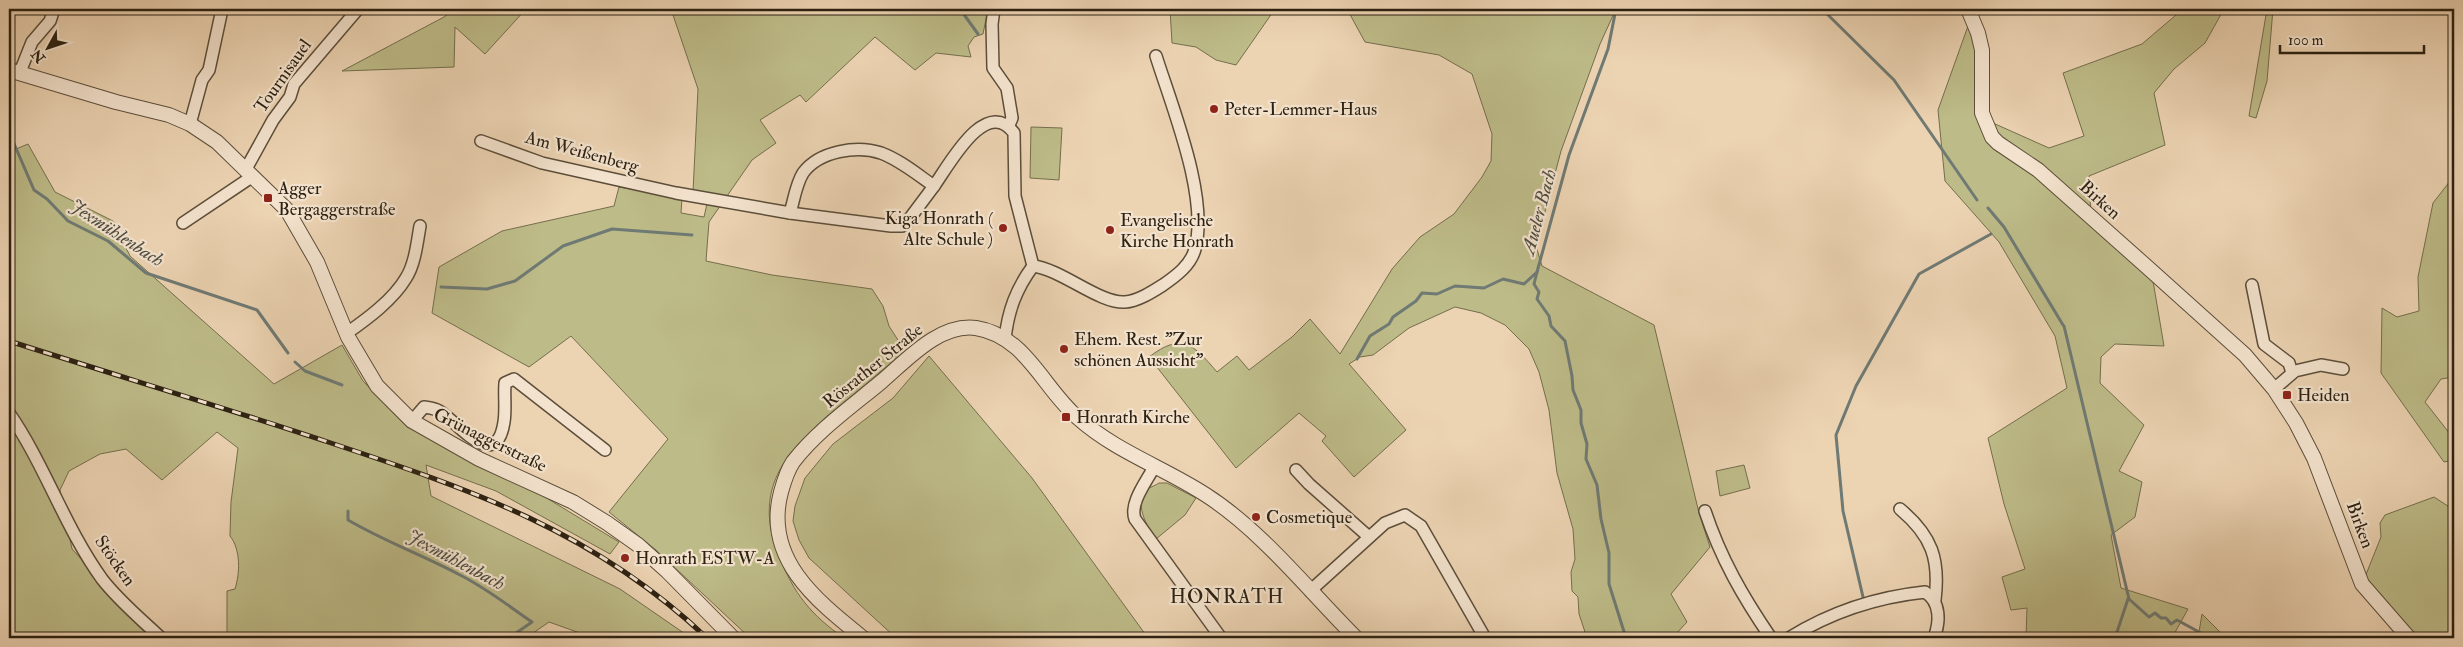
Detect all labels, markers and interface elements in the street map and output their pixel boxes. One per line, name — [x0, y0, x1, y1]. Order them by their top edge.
north arrow — [22, 22, 72, 72]
scale bar — [2280, 22, 2424, 54]
text: 100 m — [2288, 31, 2324, 50]
street label: Tournisauel — [249, 34, 317, 117]
text: N — [28, 45, 50, 67]
place label: Peter-Lemmer-Haus — [1224, 98, 1377, 121]
marker: Peter-Lemmer-Haus — [1208, 103, 1220, 115]
street label: Am Weißenberg — [522, 126, 642, 178]
water label: Aueler Bach — [1516, 167, 1562, 259]
street label: Birken — [2074, 175, 2126, 225]
place label: Agger Bergaggerstraße — [277, 177, 396, 221]
marker: Agger Bergaggerstraße — [262, 192, 274, 204]
water label: Jexmühlenbach — [65, 194, 169, 272]
place label: Kiga Honrath ( Alte Schule ) — [885, 207, 993, 251]
place label: Evangelische Kirche Honrath — [1120, 209, 1234, 253]
marker: Kiga Honrath ( Alte Schule ) — [997, 222, 1009, 234]
marker: Evangelische Kirche Honrath — [1104, 224, 1116, 236]
street label: Rösrather Straße — [818, 318, 928, 413]
place label: Ehem. Rest. "Zur schönen Aussicht" — [1074, 328, 1204, 372]
marker: Ehem. Rest. "Zur schönen Aussicht" — [1058, 343, 1070, 355]
place label: Heiden — [2297, 384, 2349, 407]
marker: Heiden — [2281, 389, 2293, 401]
street label: Grünaggerstraße — [430, 403, 551, 478]
place label: Honrath Kirche — [1076, 406, 1190, 429]
marker: Honrath Kirche — [1060, 411, 1072, 423]
street label: Birken — [2341, 498, 2379, 552]
place label: Cosmetique — [1266, 506, 1353, 529]
marker: Cosmetique — [1250, 511, 1262, 523]
water label: Jexmühlenbach — [403, 524, 509, 596]
street label: Stöcken — [89, 531, 141, 591]
place label: Honrath ESTW-A — [635, 547, 775, 570]
marker: Honrath ESTW-A — [619, 552, 631, 564]
district label: HONRATH — [1170, 584, 1284, 609]

